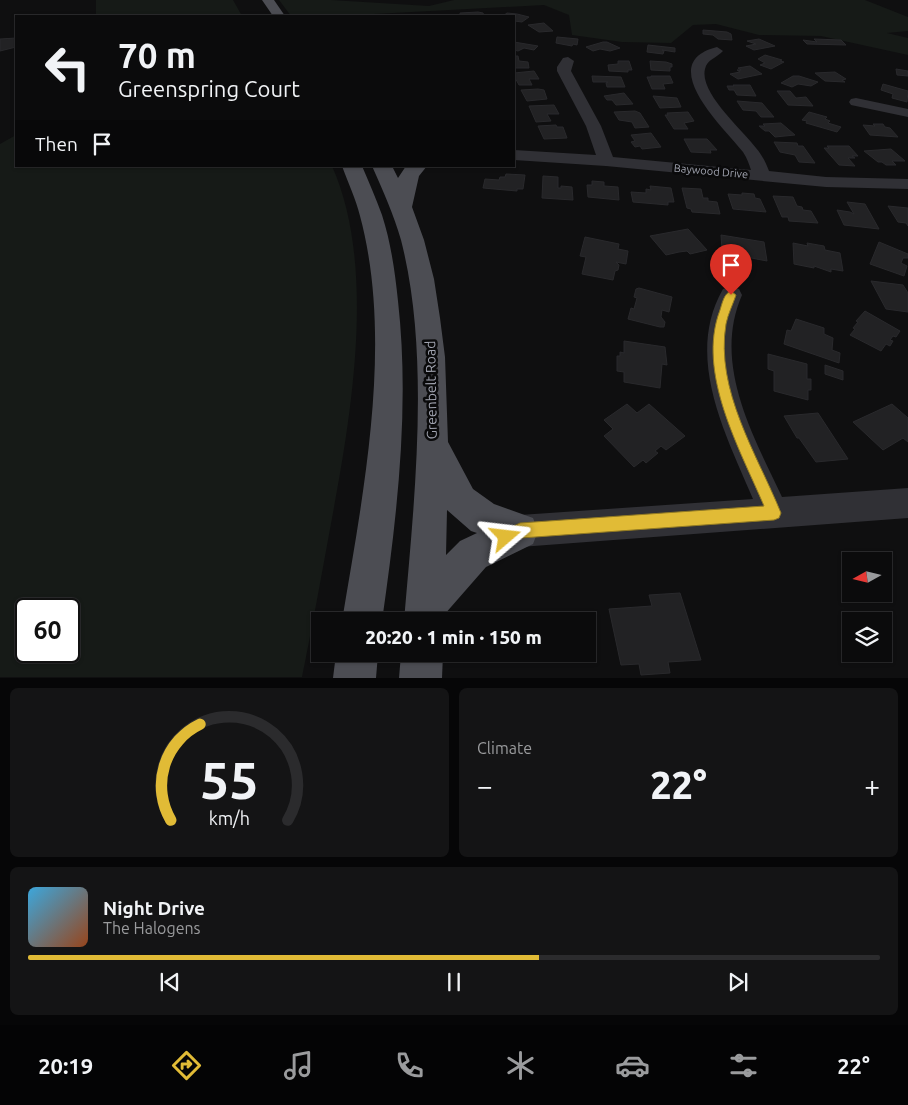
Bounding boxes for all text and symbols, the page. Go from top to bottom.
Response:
icon: left [35,35,100,100]
text: 70 m [118,35,196,75]
text: Greenspring Court [118,76,300,101]
icon: arrive [88,130,116,158]
text: Then [35,133,78,155]
street label: Baywood Drive [673,162,749,180]
pin [710,244,752,295]
icon: arrive [717,251,745,279]
street label: Greenbelt Road [422,341,440,439]
position arrow [479,510,531,562]
north arrow [842,552,892,602]
map controls [842,552,892,662]
speed limit sign: 60 [15,598,80,663]
button: layers [842,612,892,662]
text: 20:20 · 1 min · 150 m [365,626,542,648]
text: Climate [477,739,532,757]
text: 55 [200,751,259,809]
text: 22° [650,764,707,806]
text: − [477,770,493,801]
text: + [864,770,880,801]
text: km/h [209,808,250,828]
text: Night Drive [103,897,205,919]
text: The Halogens [103,919,201,937]
icon: previous [156,968,184,996]
icon: pause [440,968,468,996]
icon: next [724,968,752,996]
icon: directions [169,1048,204,1083]
icon: music [281,1048,316,1083]
icon: phone [392,1048,427,1083]
icon: climate [503,1048,538,1083]
icon: car [615,1048,650,1083]
icon: filters [726,1048,761,1083]
text: 20:19 [38,1053,93,1078]
text: 22° [837,1053,870,1078]

